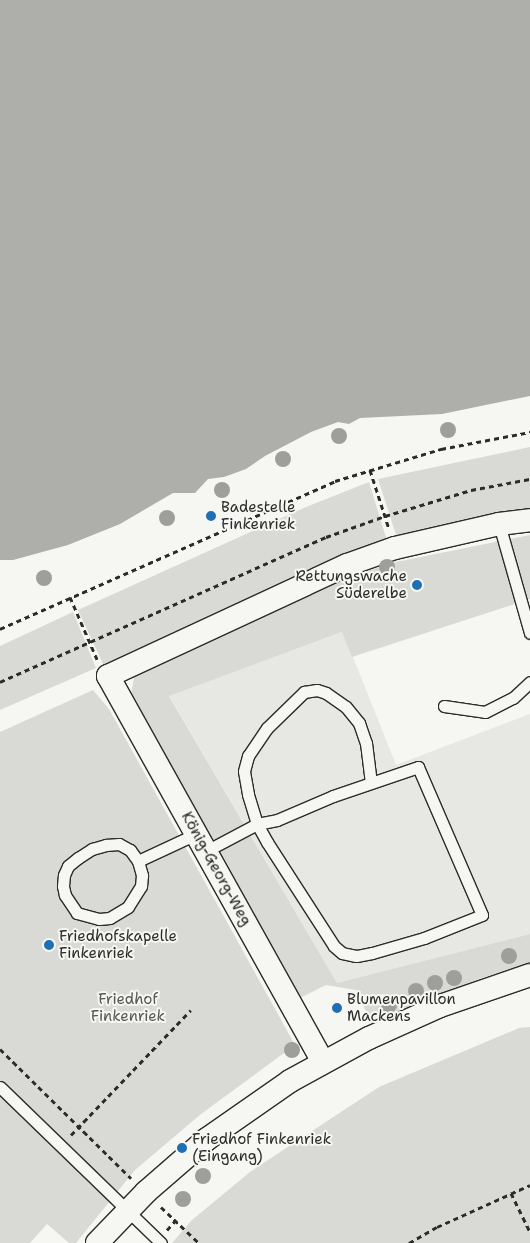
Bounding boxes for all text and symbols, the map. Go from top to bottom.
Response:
place label: Badestelle Finkenriek [221,498,296,533]
marker: Badestelle Finkenriek [205,510,217,522]
place label: Rettungswache Süderelbe [295,567,407,602]
marker: Rettungswache Süderelbe [411,579,423,591]
street label: König-Georg-Weg [177,809,255,929]
place label: Friedhofskapelle Finkenriek [59,927,177,962]
marker: Friedhofskapelle Finkenriek [43,939,55,951]
park label: Friedhof Finkenriek [91,990,165,1025]
place label: Blumenpavillon Mackens [347,990,456,1025]
marker: Blumenpavillon Mackens [331,1002,343,1014]
place label: Friedhof Finkenriek (Eingang) [192,1130,331,1165]
marker: Friedhof Finkenriek (Eingang) [176,1142,188,1154]

